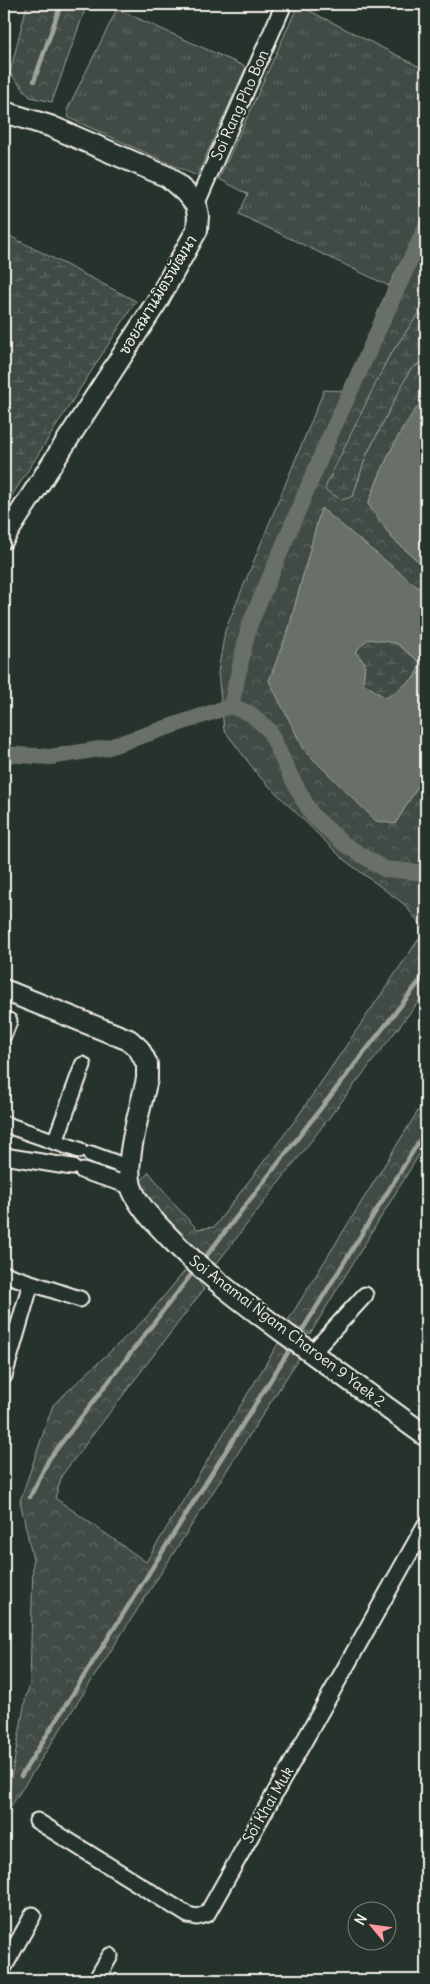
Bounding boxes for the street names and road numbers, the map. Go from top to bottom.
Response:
street label: Soi Rang Pho Bon [207,46,273,163]
street label: ซอยสมานมิตรพัฒนา [114,232,201,358]
street label: Soi Anamai Ngam Charoen 9 Yaek 2 [186,1251,389,1411]
street label: Soi Khai Muk [238,1763,297,1847]

